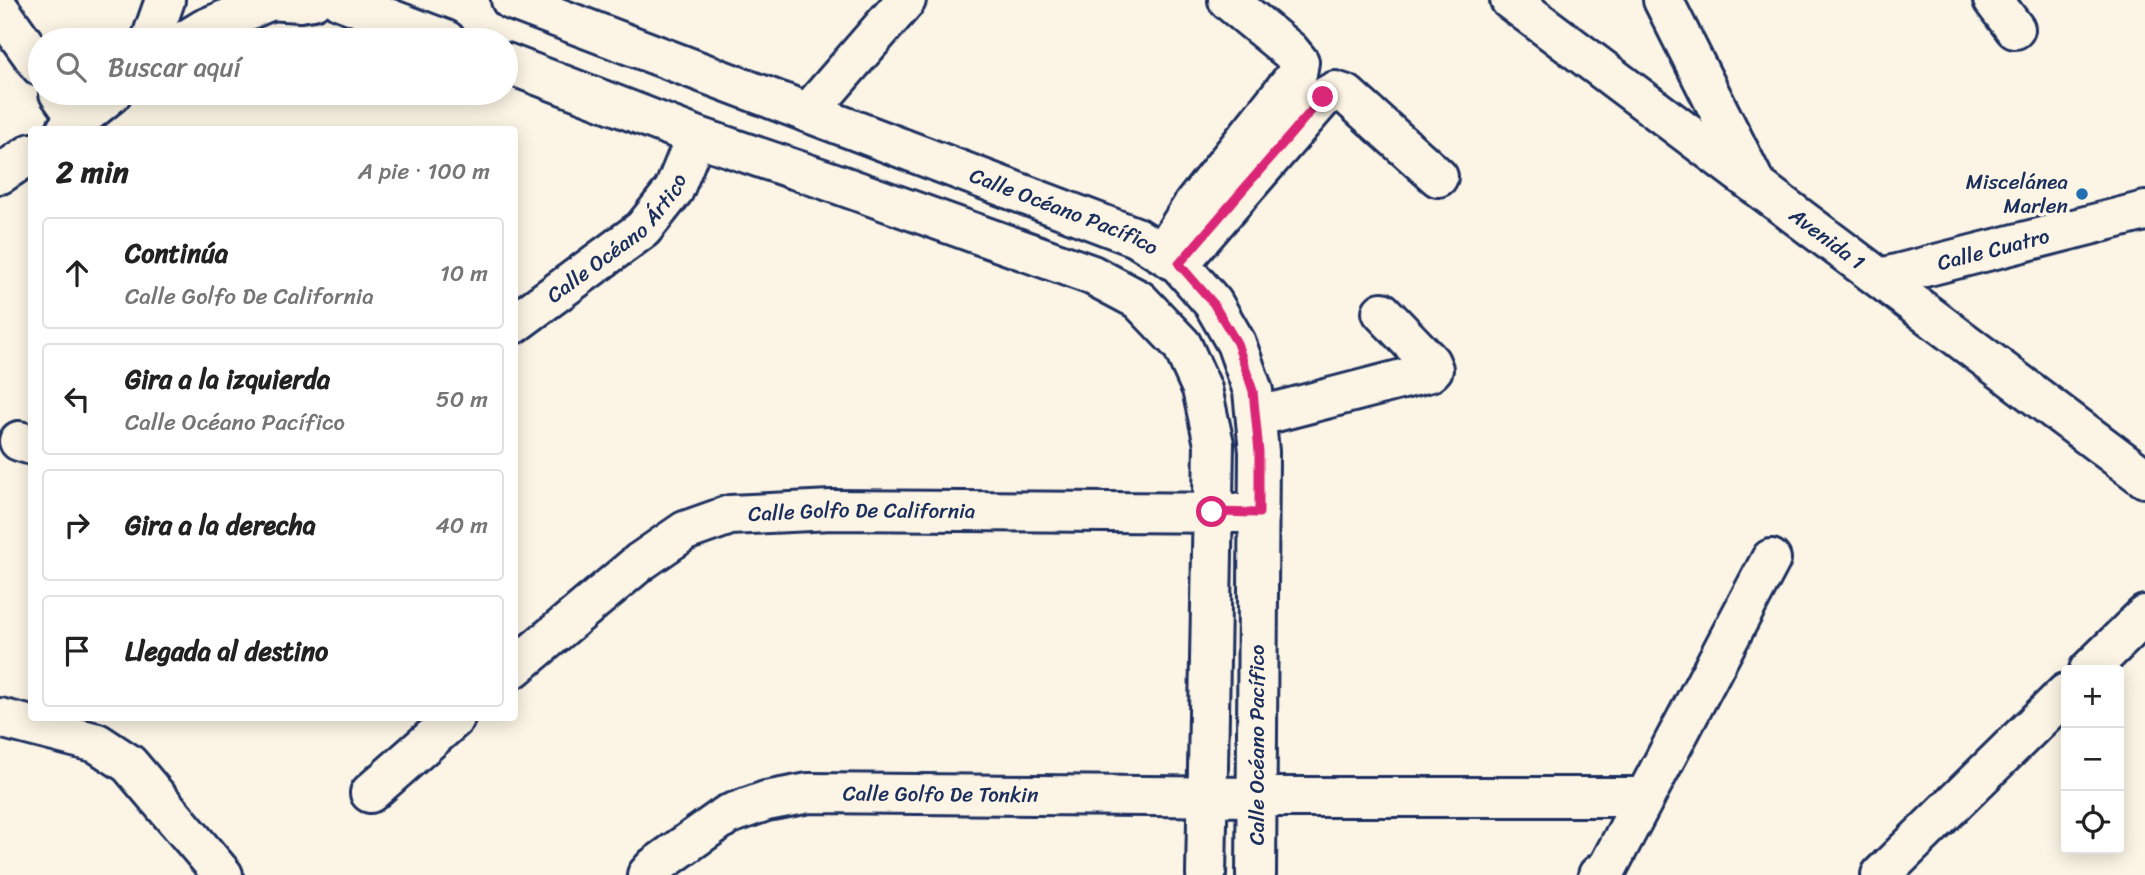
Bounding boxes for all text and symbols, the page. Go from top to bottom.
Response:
search box [28,28,518,105]
text: Buscar aquí [108,44,241,90]
icon: search [52,48,90,86]
route end [1307,81,1338,112]
text: 2 min [56,145,129,199]
text: A pie · 100 m [358,151,490,192]
street label: Calle Océano Pacífico [964,157,1166,266]
place label: Miscelánea Marlen [1966,163,2068,225]
street label: Calle Océano Ártico [538,168,698,313]
marker: Miscelánea Marlen [2074,186,2090,202]
street label: Avenida 1 [1780,197,1874,280]
street label: Calle Cuatro [1933,217,2054,282]
text: Continúa [125,230,228,276]
text: 10 m [440,253,488,294]
icon: ahead [58,254,96,292]
text: Calle Golfo De California [125,276,374,317]
text: Gira a la izquierda [125,356,330,402]
text: 50 m [436,379,488,420]
icon: left [58,380,96,418]
text: Calle Océano Pacífico [125,402,345,443]
street label: Calle Golfo De California [747,491,976,533]
route start [1196,496,1227,527]
text: Gira a la derecha [125,502,316,548]
text: 40 m [435,505,488,546]
icon: right [58,506,96,544]
text: Llegada al destino [125,628,328,674]
icon: arrive [58,632,96,670]
street label: Calle Océano Pacífico [1238,645,1276,845]
map controls [2061,665,2124,854]
button: + [2061,665,2124,728]
button: − [2061,728,2124,791]
street label: Calle Golfo De Tonkin [843,774,1039,814]
button: locate [2061,791,2124,854]

